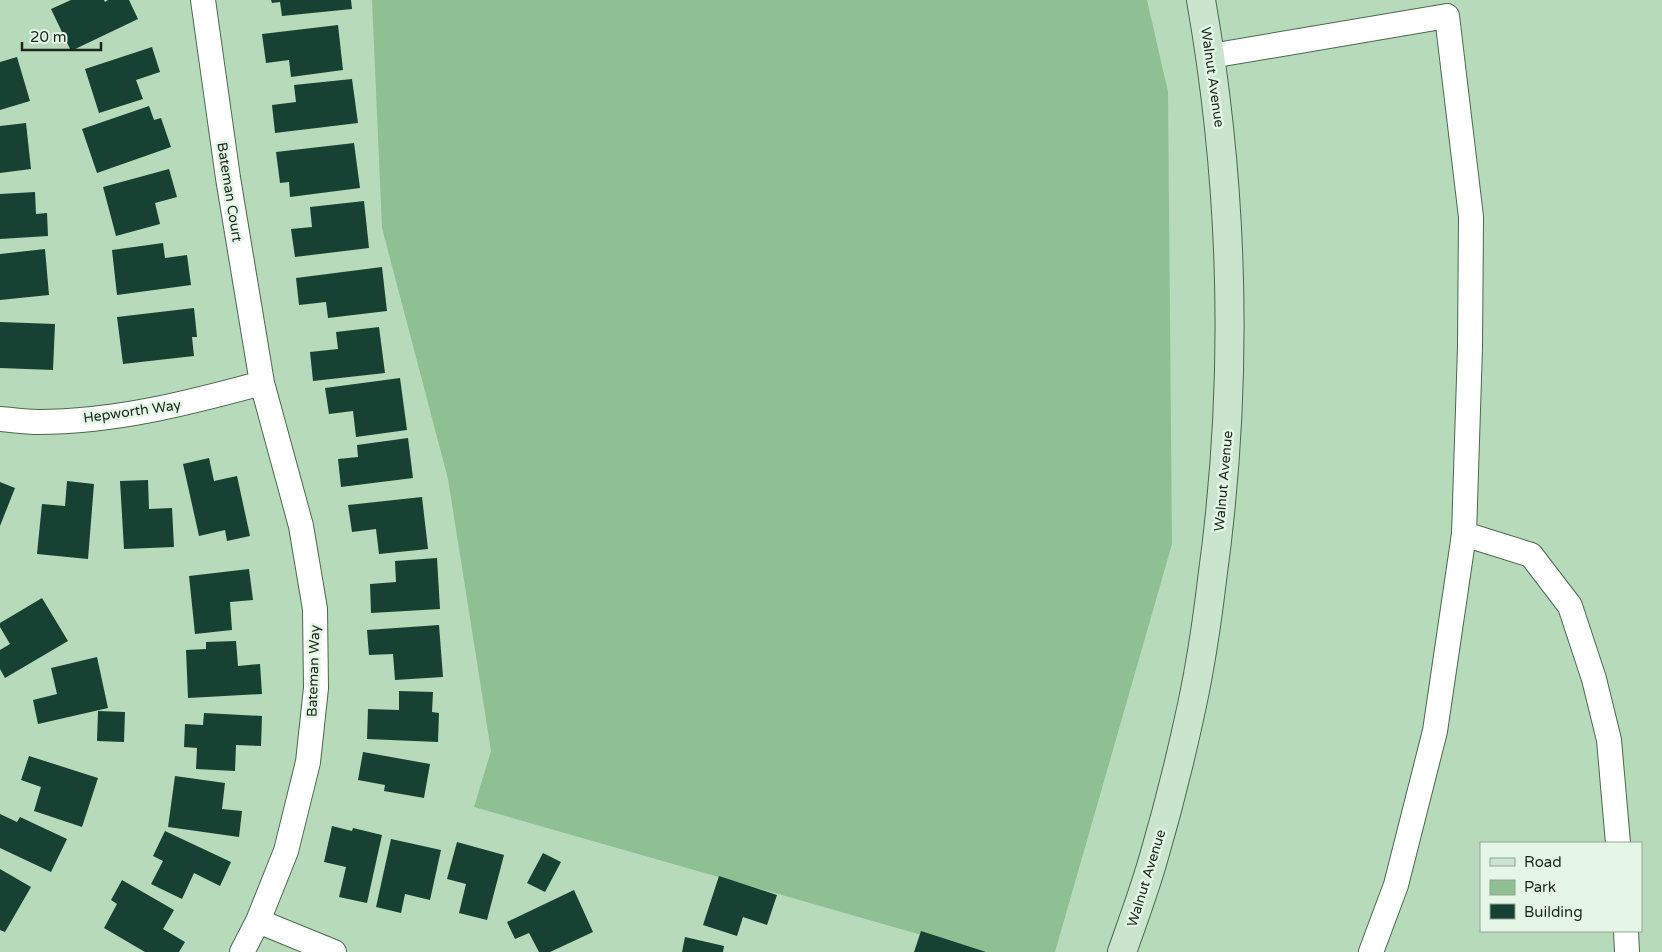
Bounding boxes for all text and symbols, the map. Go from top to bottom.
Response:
scale bar [22,20,101,52]
street label: Walnut Avenue [1197,26,1228,128]
text: 20 m [30,28,67,46]
street label: Bateman Court [213,141,246,244]
street label: Hepworth Way [82,396,182,427]
street label: Walnut Avenue [1211,430,1236,532]
street label: Bateman Way [303,624,324,717]
street label: Walnut Avenue [1124,827,1169,929]
legend [1480,842,1642,932]
text: Road [1524,853,1562,871]
text: Park [1524,878,1556,896]
text: Building [1524,903,1583,921]

